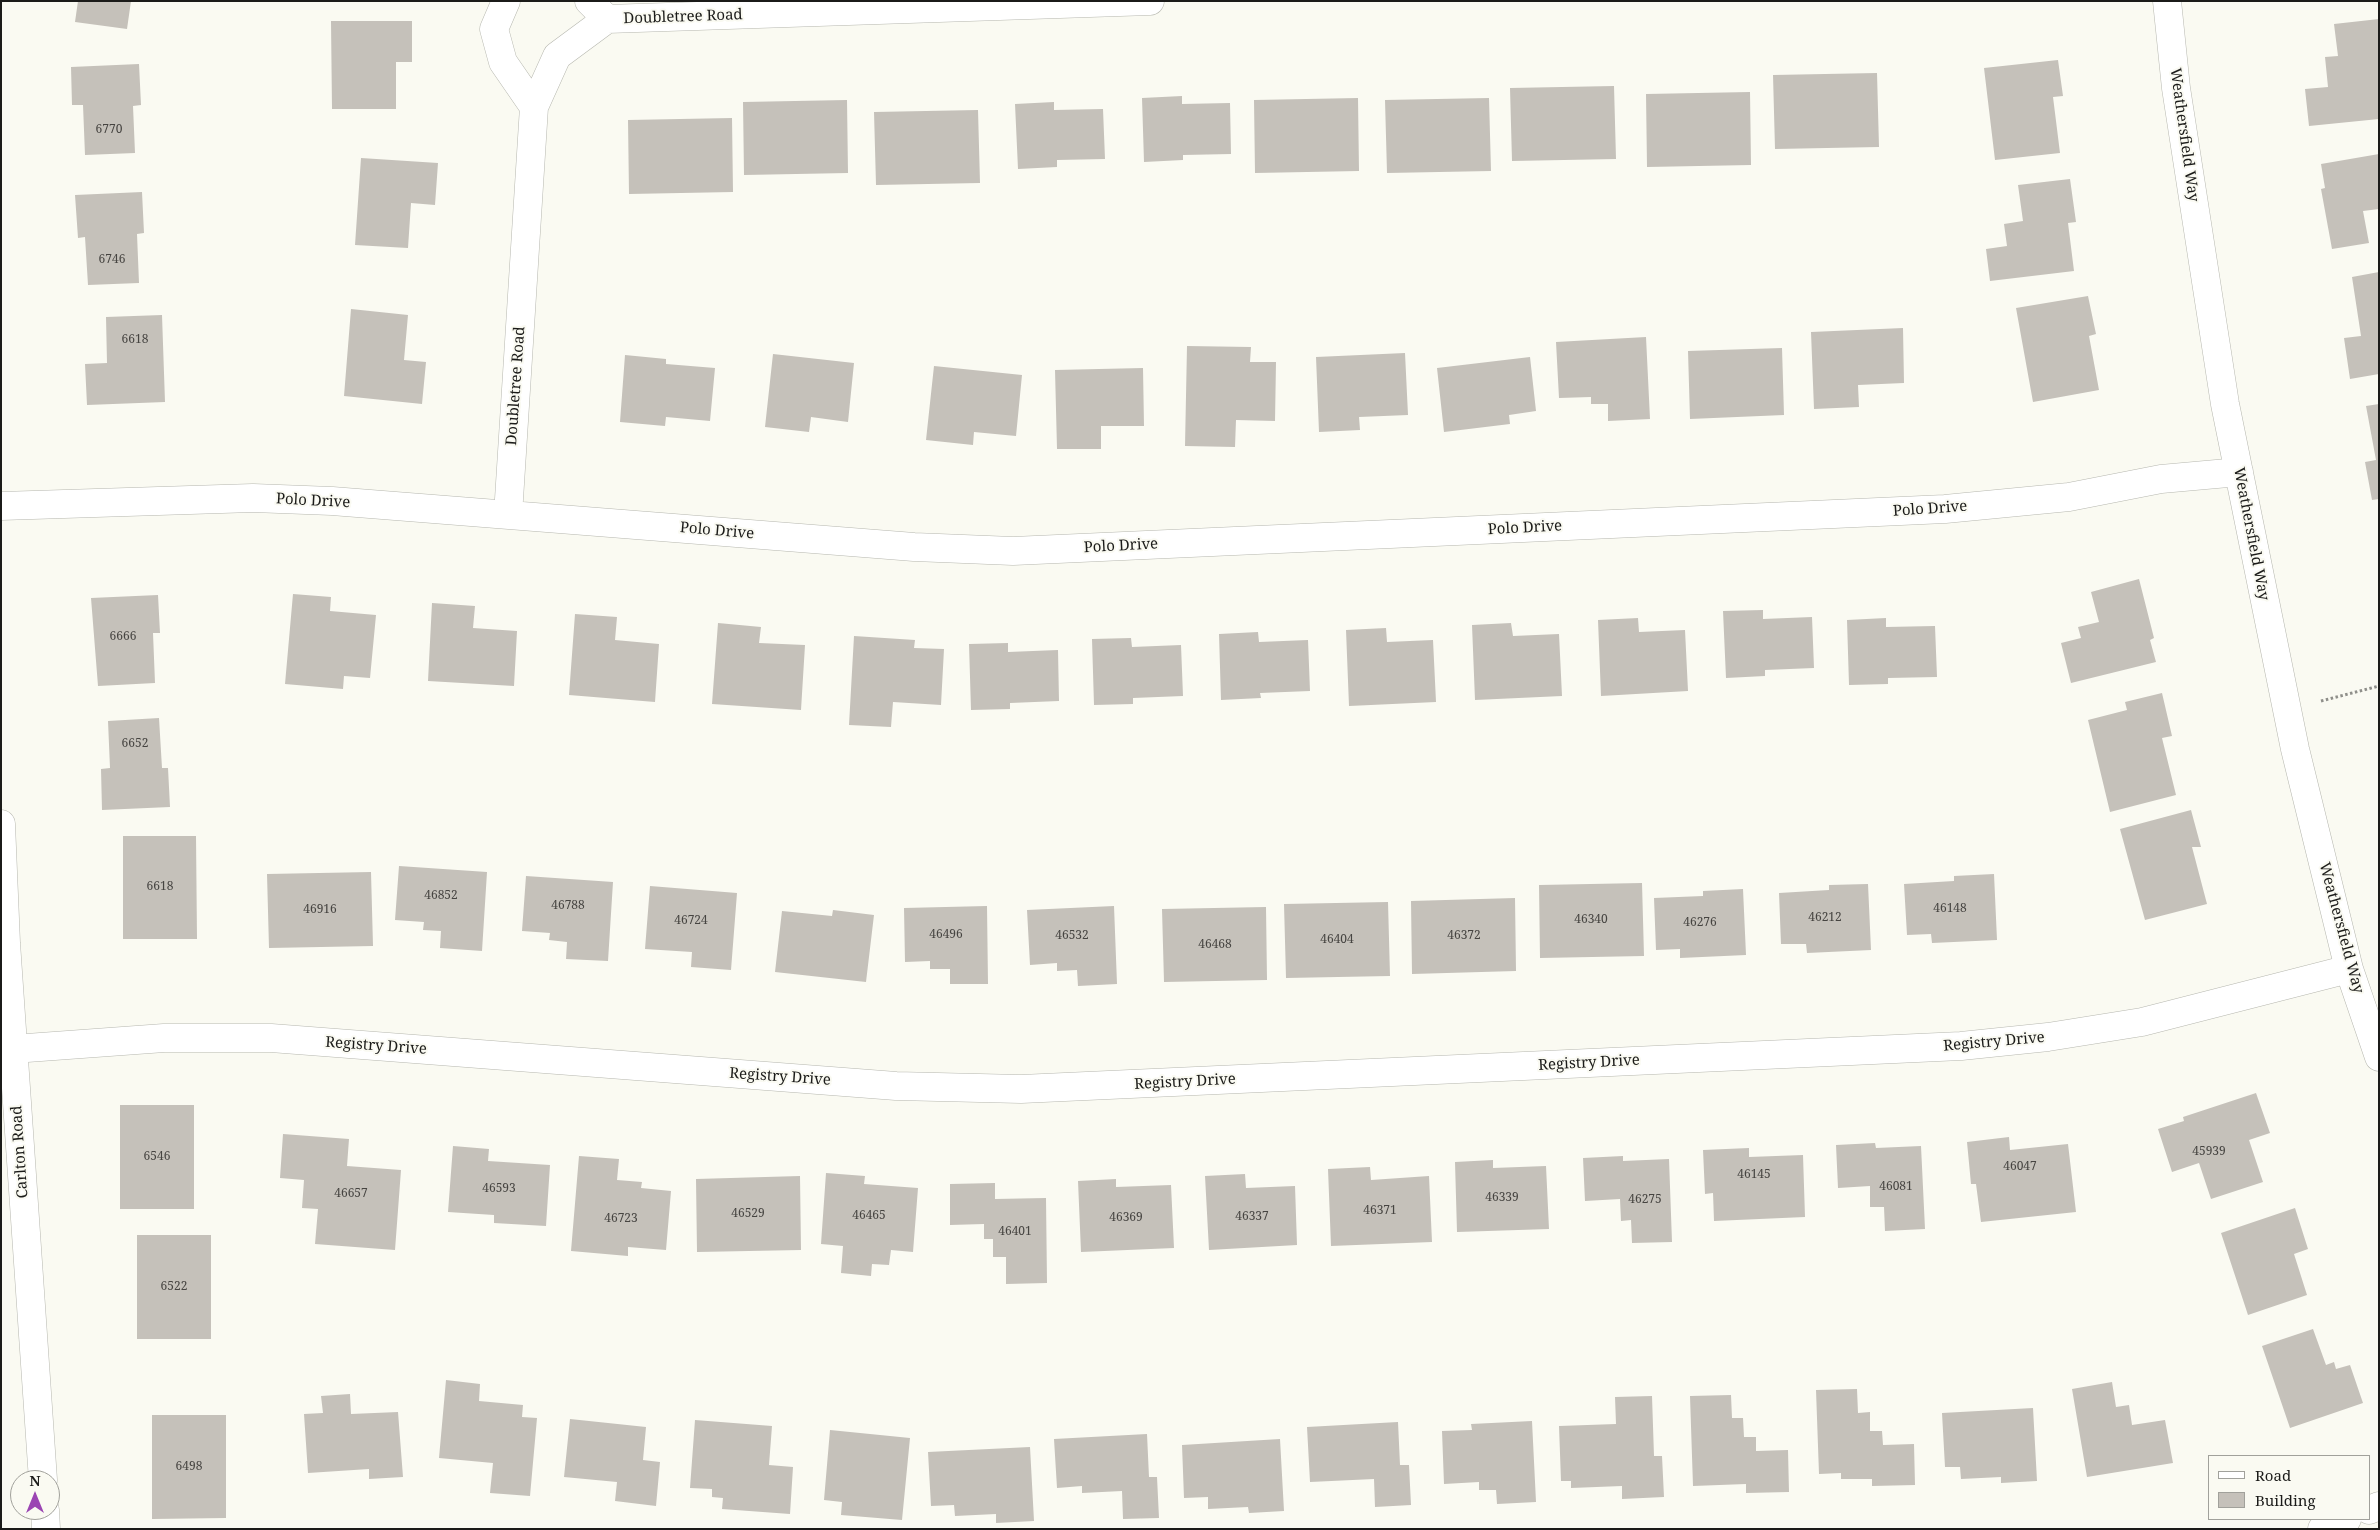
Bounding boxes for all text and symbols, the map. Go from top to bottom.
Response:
street label: Doubletree Road [623,6,743,28]
street label: Weathersfield Way [2166,67,2202,203]
house number: 6770 [96,123,122,137]
house number: 6746 [99,253,125,267]
street label: Doubletree Road [503,326,529,446]
house number: 6618 [122,333,148,347]
street label: Weathersfield Way [2229,466,2273,602]
street label: Polo Drive [275,490,351,512]
street label: Polo Drive [1892,497,1968,521]
street label: Polo Drive [1487,517,1563,539]
street label: Polo Drive [679,519,755,543]
street label: Polo Drive [1083,535,1159,557]
house number: 6666 [110,630,136,644]
house number: 6652 [122,737,148,751]
street label: Weathersfield Way [2315,860,2367,996]
house number: 6618 [147,880,173,894]
house number: 46852 [424,889,458,903]
house number: 46788 [551,899,585,913]
house number: 46148 [1933,902,1967,916]
house number: 46916 [303,903,337,917]
house number: 46212 [1808,911,1842,925]
house number: 46340 [1574,913,1608,927]
house number: 46724 [674,914,708,928]
house number: 46276 [1683,916,1717,930]
house number: 46496 [929,928,963,942]
house number: 46532 [1055,929,1089,943]
house number: 46372 [1447,929,1481,943]
house number: 46404 [1320,933,1354,947]
house number: 46468 [1198,938,1232,952]
street label: Registry Drive [1943,1029,2045,1055]
street label: Registry Drive [325,1033,427,1059]
street label: Registry Drive [1538,1051,1640,1075]
street label: Registry Drive [729,1064,831,1090]
street label: Registry Drive [1134,1070,1236,1094]
street label: Carlton Road [8,1105,32,1199]
house number: 45939 [2192,1145,2226,1159]
house number: 6546 [144,1150,170,1164]
house number: 46047 [2003,1160,2037,1174]
house number: 46145 [1737,1168,1771,1182]
house number: 46081 [1879,1180,1913,1194]
house number: 46593 [482,1182,516,1196]
house number: 46657 [334,1187,368,1201]
house number: 46339 [1485,1191,1519,1205]
house number: 46275 [1628,1193,1662,1207]
house number: 46371 [1363,1204,1397,1218]
house number: 46529 [731,1207,765,1221]
house number: 46465 [852,1209,886,1223]
house number: 46337 [1235,1210,1269,1224]
house number: 46369 [1109,1211,1143,1225]
house number: 46723 [604,1212,638,1226]
house number: 46401 [998,1225,1032,1239]
house number: 6522 [161,1280,187,1294]
legend [2208,1455,2370,1520]
house number: 6498 [176,1460,202,1474]
text: Road [2255,1465,2291,1485]
north arrow [10,1470,60,1520]
text: N [29,1471,41,1490]
text: Building [2255,1490,2316,1510]

